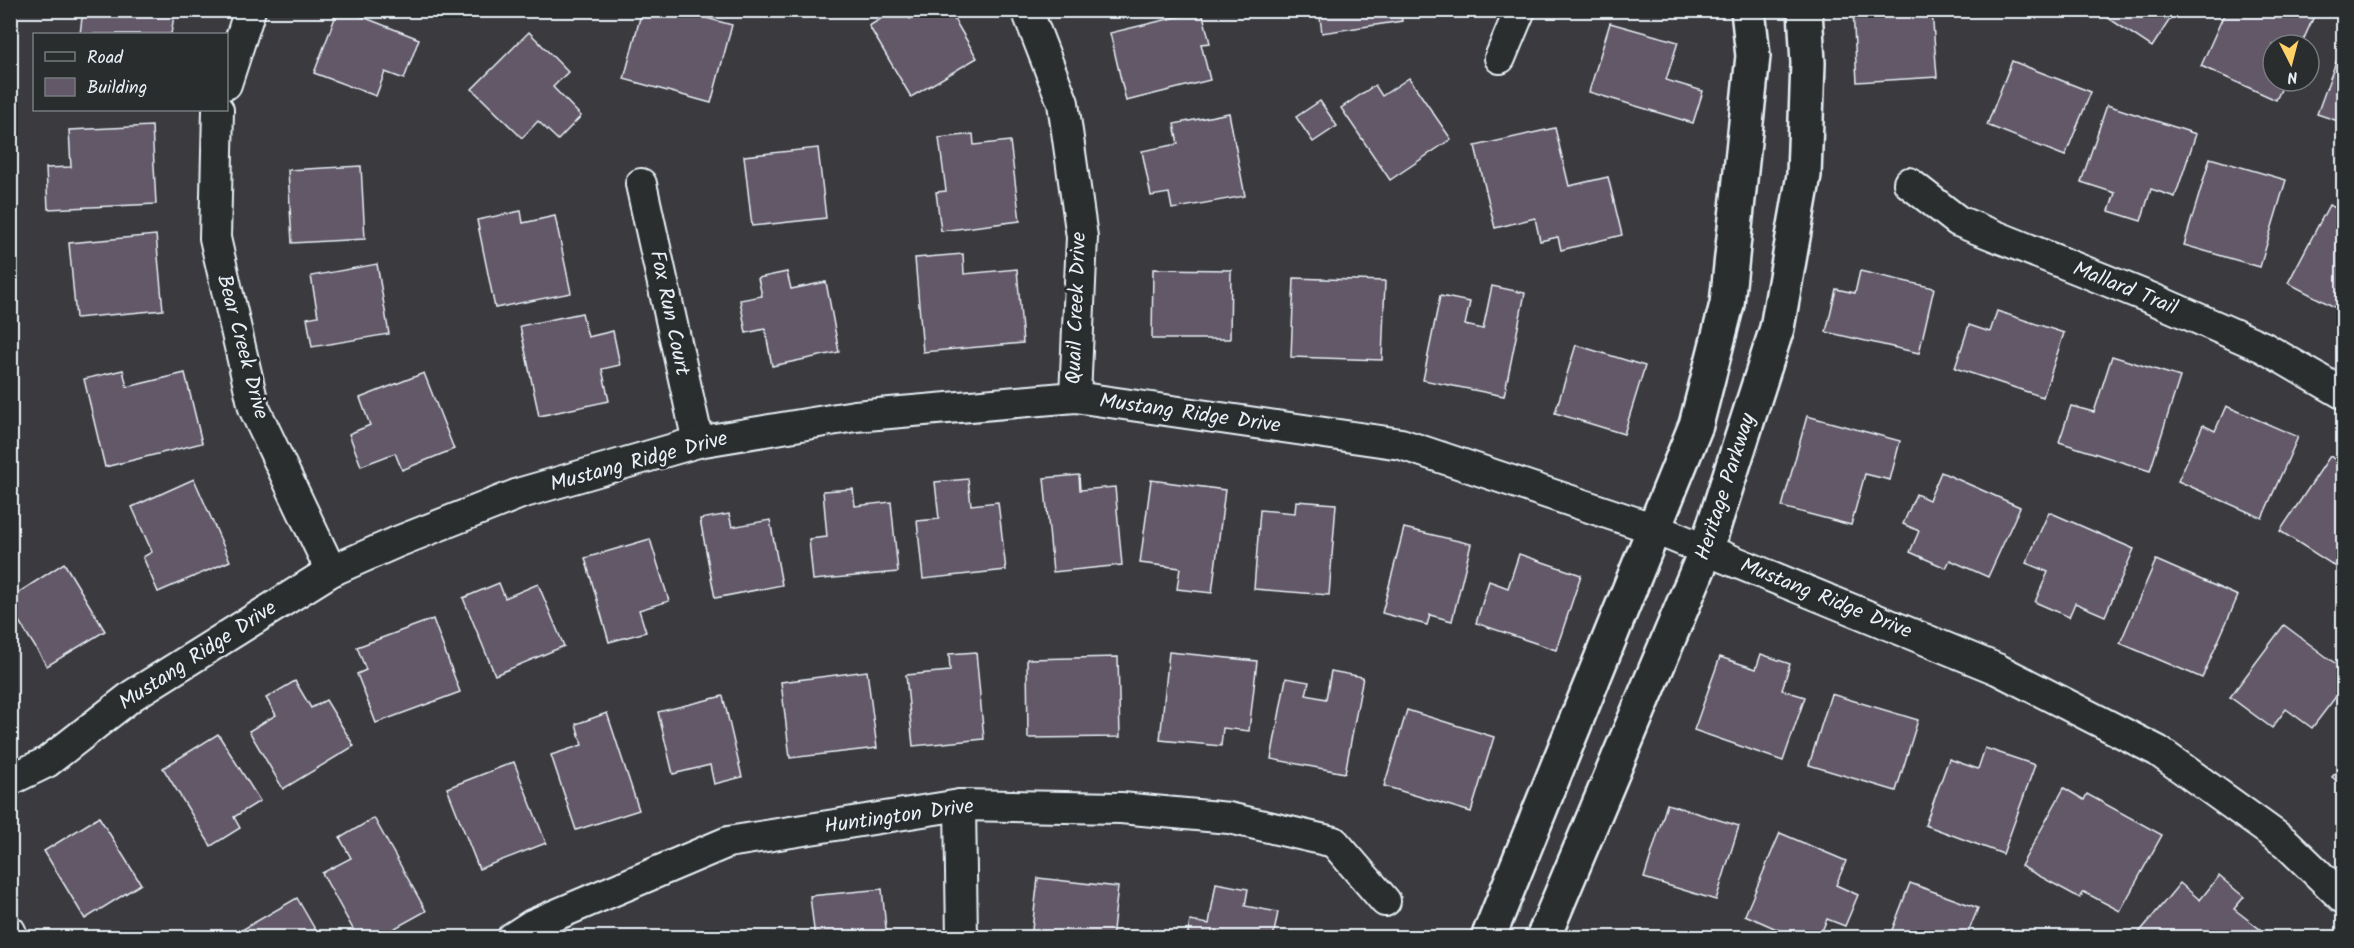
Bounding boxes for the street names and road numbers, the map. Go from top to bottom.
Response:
street label: Quail Creek Drive [1058,231,1096,385]
street label: Fox Run Court [640,247,699,379]
street label: Mallard Trail [2068,253,2182,325]
street label: Bear Creek Drive [207,271,277,424]
street label: Mustang Ridge Drive [1097,385,1283,443]
street label: Heritage Parkway [1687,409,1765,565]
street label: Mustang Ridge Drive [547,422,732,502]
street label: Mustang Ridge Drive [1735,550,1917,649]
street label: Mustang Ridge Drive [112,592,284,720]
street label: Huntington Drive [822,790,976,844]

